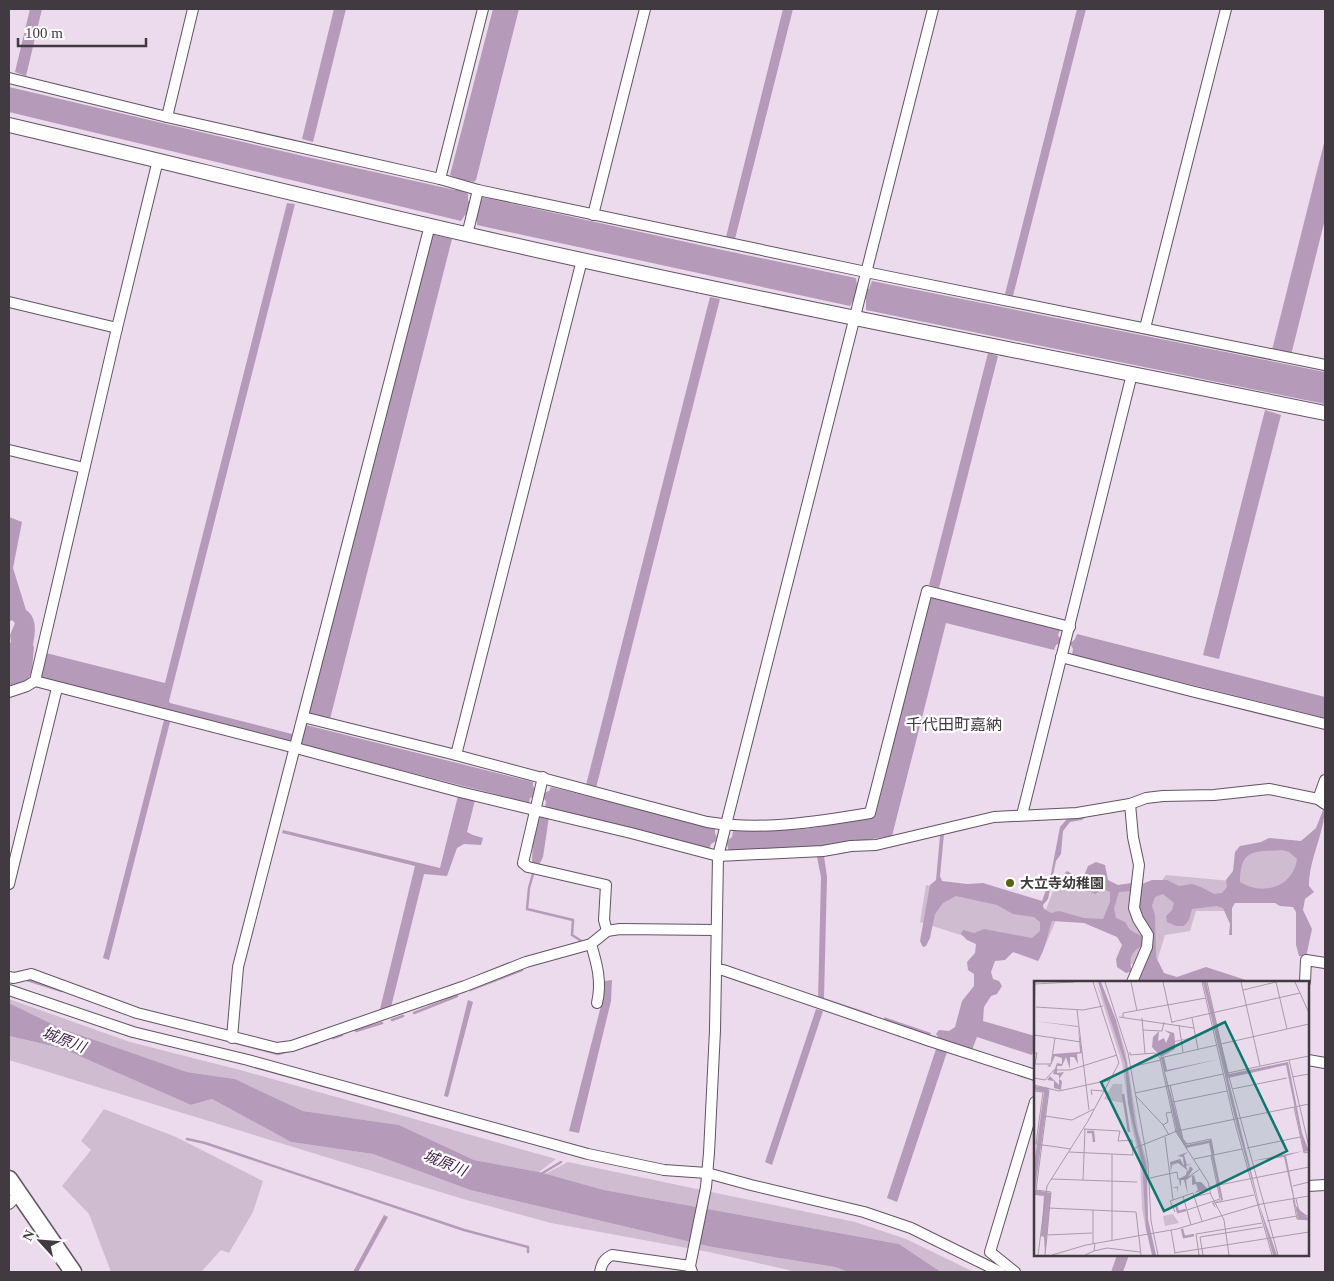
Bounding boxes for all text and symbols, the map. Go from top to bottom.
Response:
scale bar [18,15,145,47]
text: 100 m [25,25,63,41]
district label: 千代田町嘉納 [906,716,1002,733]
place label: 大立寺幼稚園 [1020,875,1104,891]
marker: 大立寺幼稚園 [1004,877,1016,889]
inset map [1034,981,1309,1256]
water label: 城原川 [40,1024,90,1056]
water label: 城原川 [421,1147,471,1180]
north arrow [15,1216,65,1266]
text: N [20,1228,38,1243]

